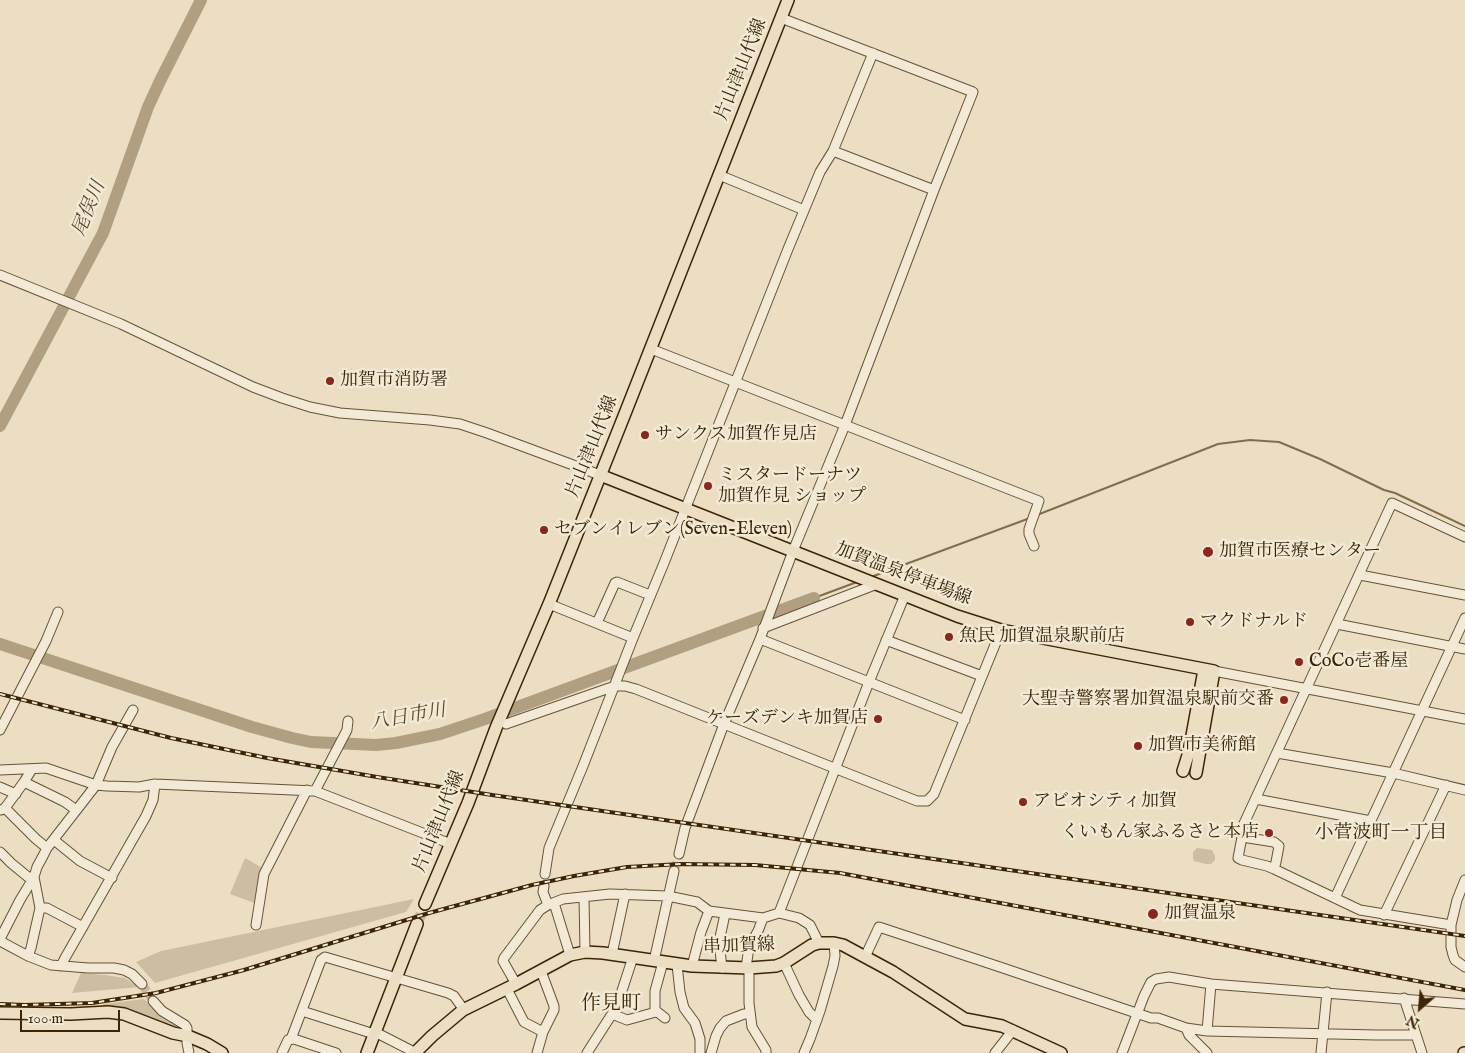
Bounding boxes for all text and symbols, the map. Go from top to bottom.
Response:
street label: 片山津山代線 [712,16,772,124]
water label: 尾俣川 [69,178,111,240]
place label: 加賀市消防署 [340,370,448,392]
marker: 加賀市消防署 [324,375,336,387]
street label: 片山津山代線 [563,393,623,501]
place label: サンクス加賀作見店 [655,424,817,446]
marker: サンクス加賀作見店 [639,429,651,441]
place label: ミスタードーナツ 加賀作見 ショップ [718,465,866,508]
marker: ミスタードーナツ 加賀作見 ショップ [702,480,714,492]
place label: セブンイレブン(Seven-Eleven) [554,519,792,541]
marker: セブンイレブン(Seven-Eleven) [538,524,550,536]
street label: 加賀温泉停車場線 [832,539,974,611]
place label: 加賀市医療センター [1219,541,1381,563]
marker: 加賀市医療センター [1201,545,1215,559]
place label: マクドナルド [1200,611,1308,633]
marker: マクドナルド [1184,616,1196,628]
place label: 魚民 加賀温泉駅前店 [959,626,1125,648]
marker: 魚民 加賀温泉駅前店 [943,631,955,643]
place label: CoCo壱番屋 [1309,651,1408,673]
marker: CoCo壱番屋 [1293,656,1305,668]
place label: 大聖寺警察署加賀温泉駅前交番 [1022,689,1274,711]
marker: 大聖寺警察署加賀温泉駅前交番 [1278,694,1290,706]
water label: 八日市川 [369,700,447,736]
place label: ケーズデンキ加賀店 [706,708,868,730]
marker: ケーズデンキ加賀店 [872,713,884,725]
place label: 加賀市美術館 [1148,735,1256,757]
marker: 加賀市美術館 [1132,740,1144,752]
street label: 片山津山代線 [410,768,470,876]
place label: アビオシティ加賀 [1033,791,1177,813]
marker: アビオシティ加賀 [1017,796,1029,808]
place label: くいもん家ふるさと本店 [1061,822,1259,844]
district label: 小菅波町一丁目 [1315,823,1447,845]
marker: くいもん家ふるさと本店 [1263,827,1275,839]
place label: 加賀温泉 [1164,903,1236,925]
marker: 加賀温泉 [1146,907,1160,921]
street label: 串加賀線 [703,935,775,959]
north arrow [1395,983,1445,1033]
district label: 作見町 [581,993,641,1017]
scale bar [22,1000,122,1032]
text: 100 m [28,1009,63,1028]
text: N [1404,1011,1423,1032]

